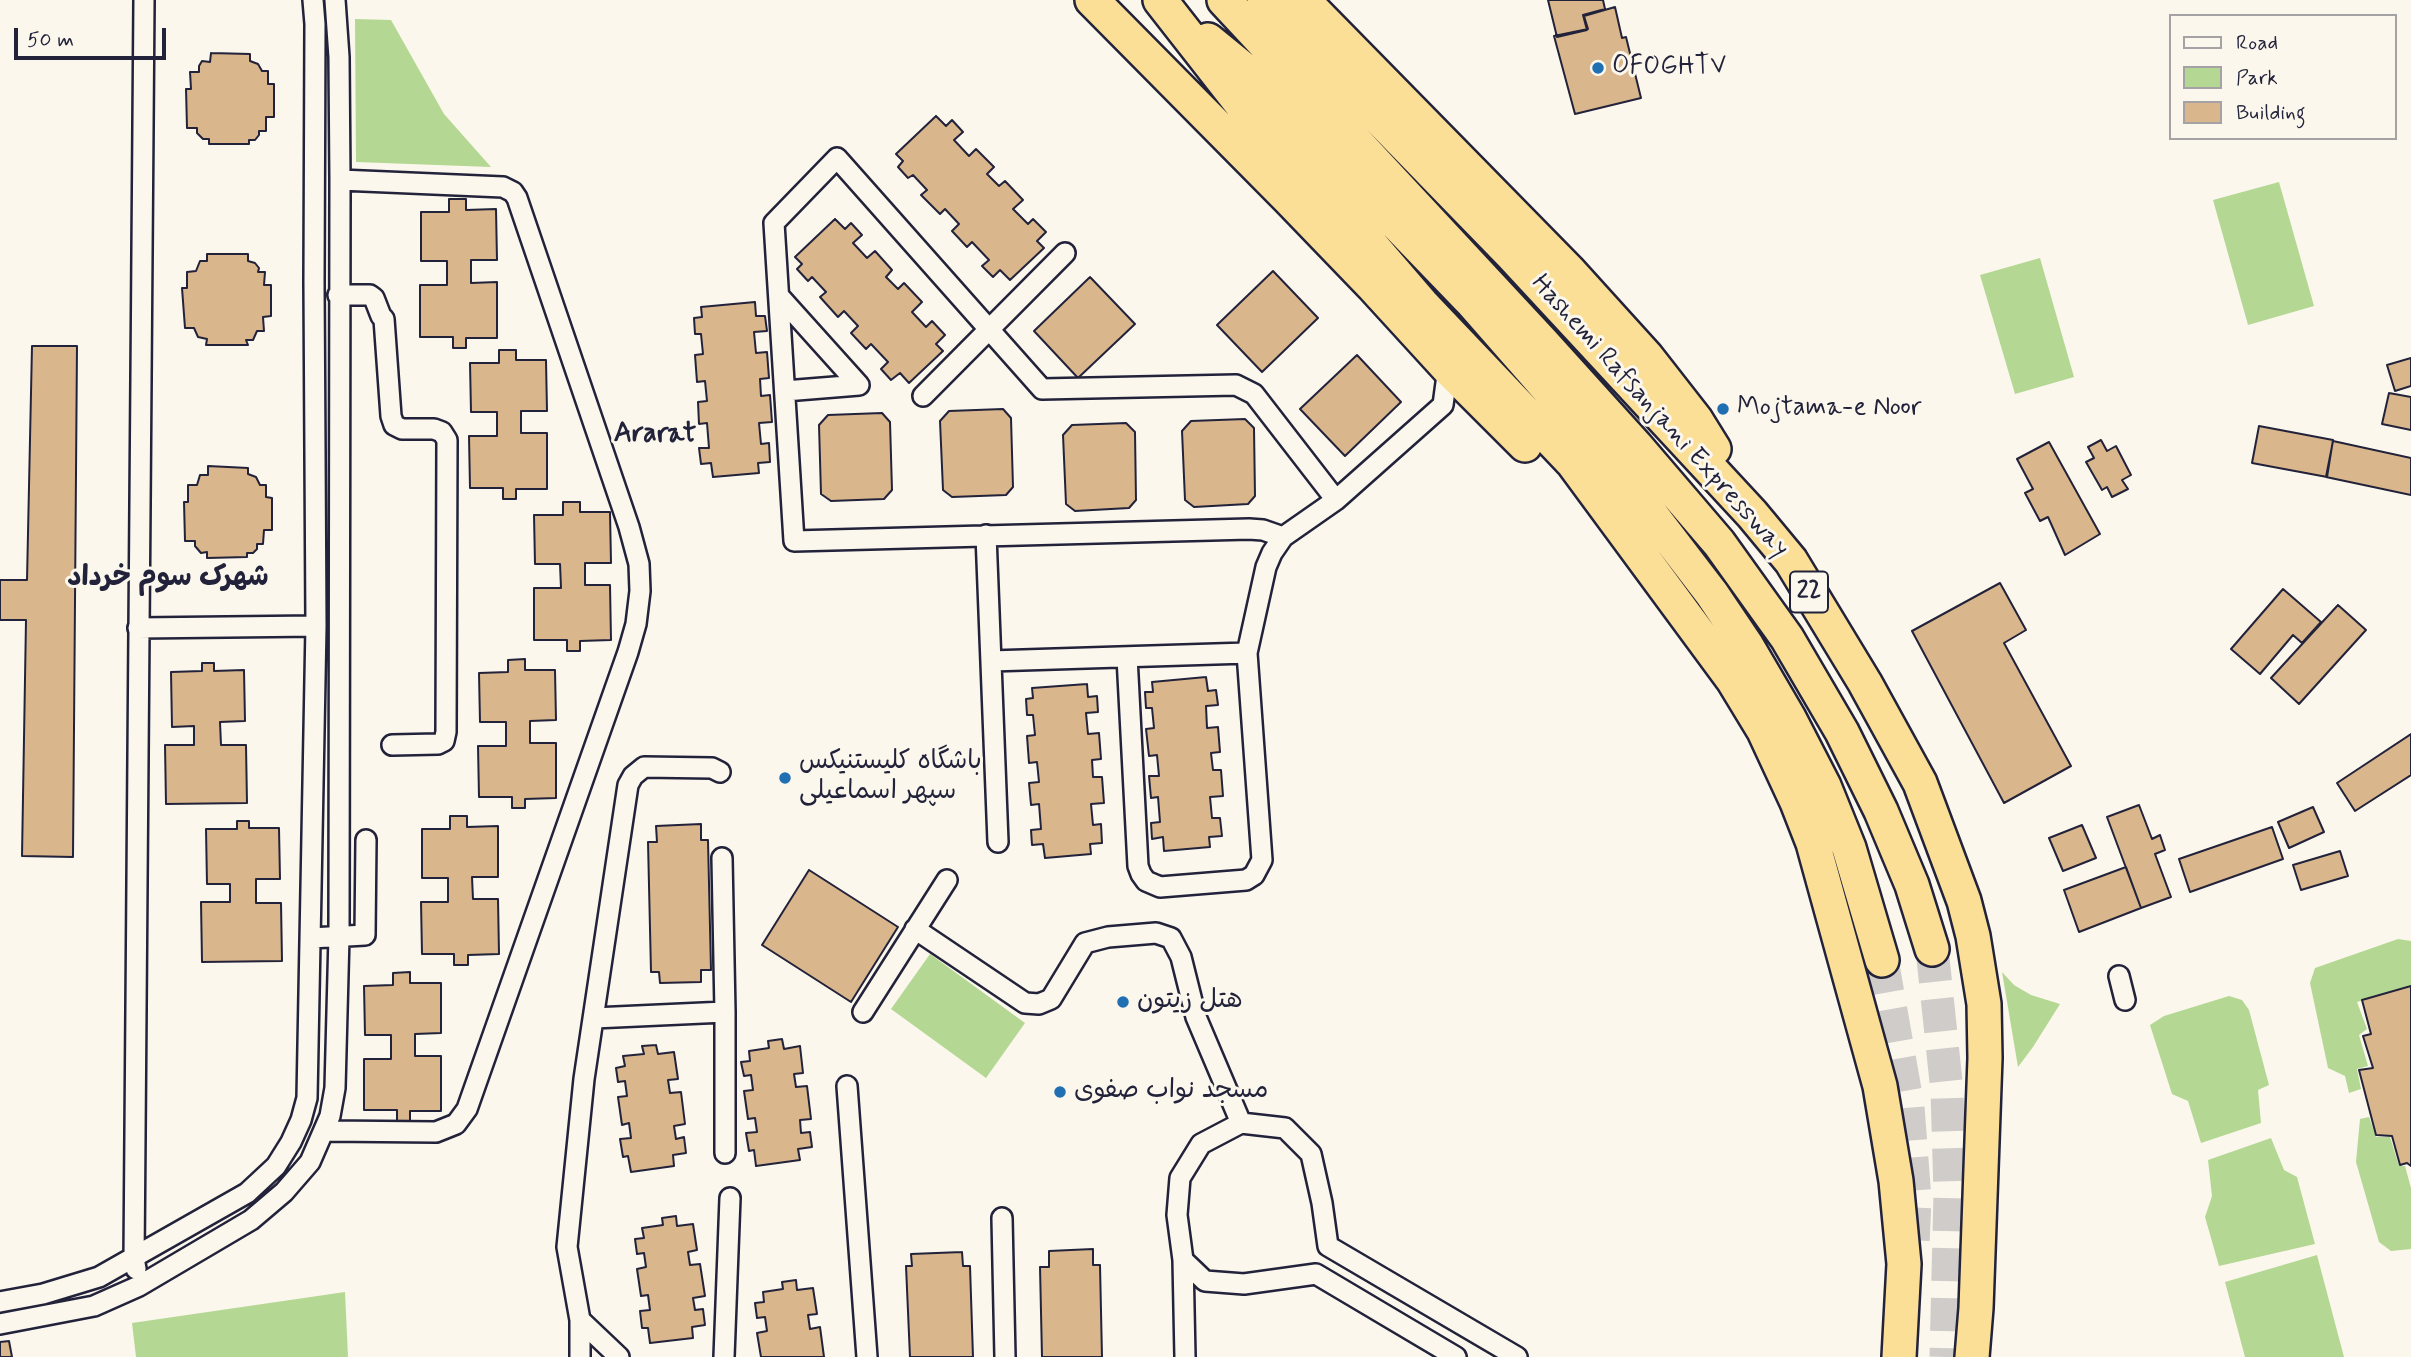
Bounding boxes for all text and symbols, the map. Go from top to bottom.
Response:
scale bar [18,14,170,58]
legend [2170,14,2397,140]
text: 50 m [27,26,74,54]
text: Road [2236,29,2278,57]
place label: OFOGHTV [1612,52,1726,84]
marker: OFOGHTV [1590,60,1606,76]
text: Park [2236,64,2278,92]
text: Building [2236,99,2306,127]
street label: Hashemi Rafsanjani Expressway [1524,269,1794,565]
place label: Mojtama-e Noor [1737,393,1922,425]
marker: Mojtama-e Noor [1715,401,1731,417]
district label: Ararat [614,418,696,452]
district label: شهرک سوم خرداد [67,562,269,596]
road number: 22 [1790,572,1828,612]
place label: باشگاه کلیستنیکس سپهر اسماعیلی [799,747,982,808]
marker: باشگاه کلیستنیکس سپهر اسماعیلی [777,770,793,786]
place label: هتل زیتون [1137,986,1243,1018]
marker: هتل زیتون [1115,994,1131,1010]
place label: مسجد نواب صفوی [1074,1076,1268,1108]
marker: مسجد نواب صفوی [1052,1084,1068,1100]

